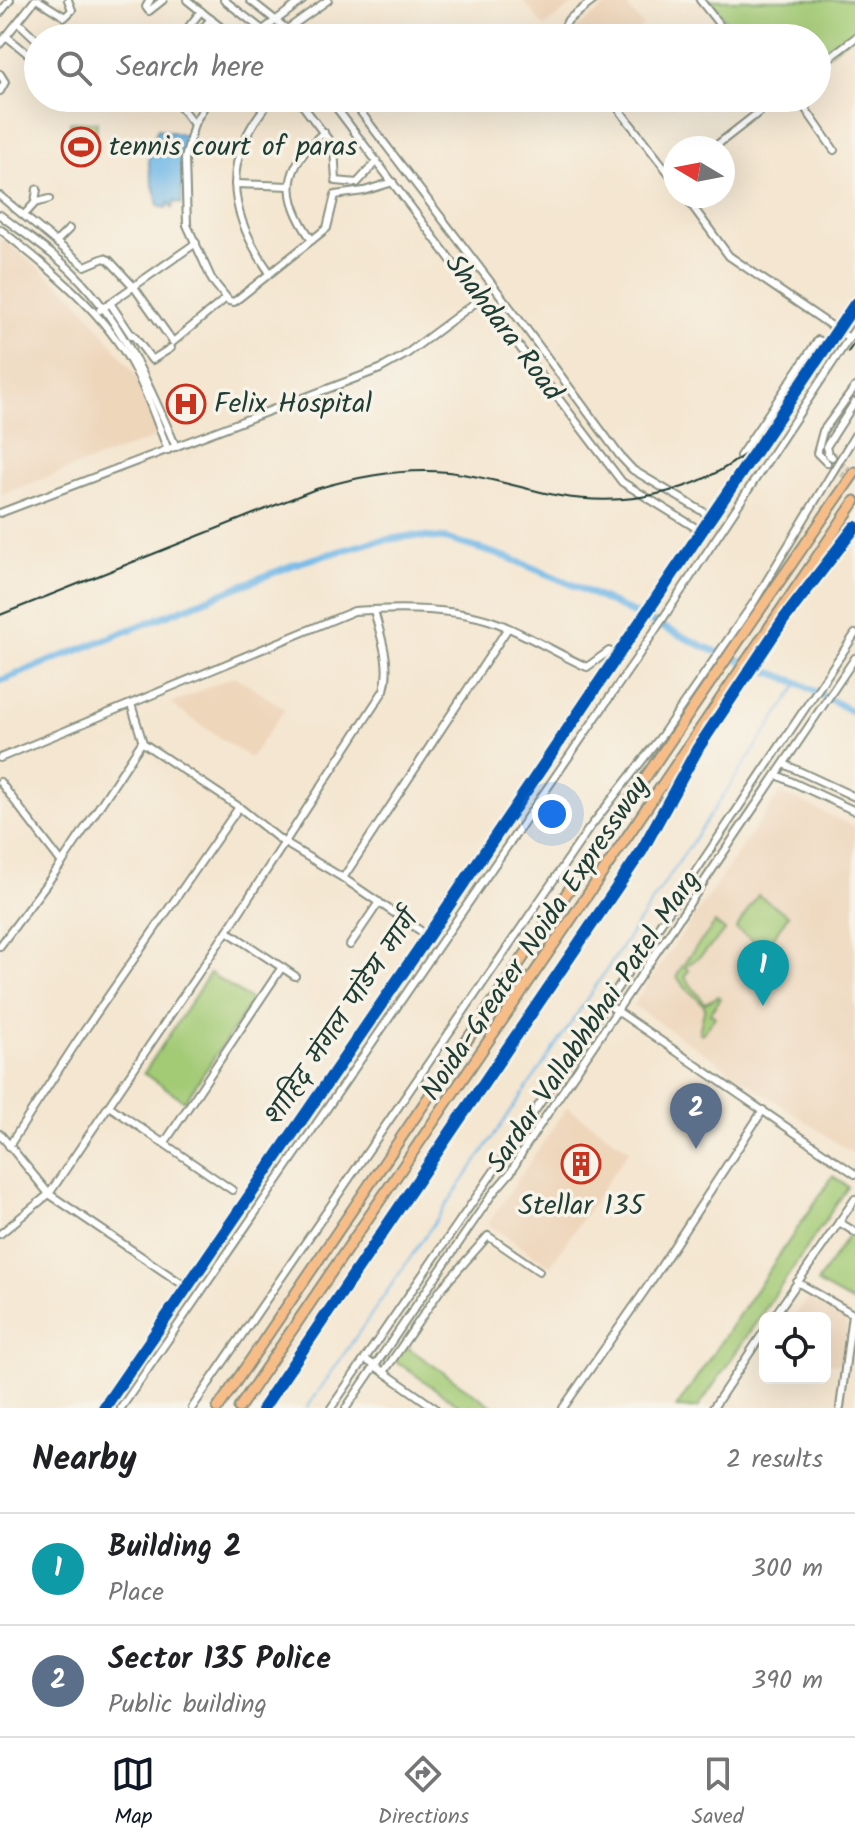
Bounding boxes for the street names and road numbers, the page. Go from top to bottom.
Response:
street label: Shahdara Road [432,245,574,412]
street label: Noida-Greater Noida Expressway [410,767,662,1111]
street label: Sardar Vallabhbhai Patel Marg [475,861,713,1183]
street label: शाहिद मंगल पांडेय मार्ग [253,898,434,1136]

